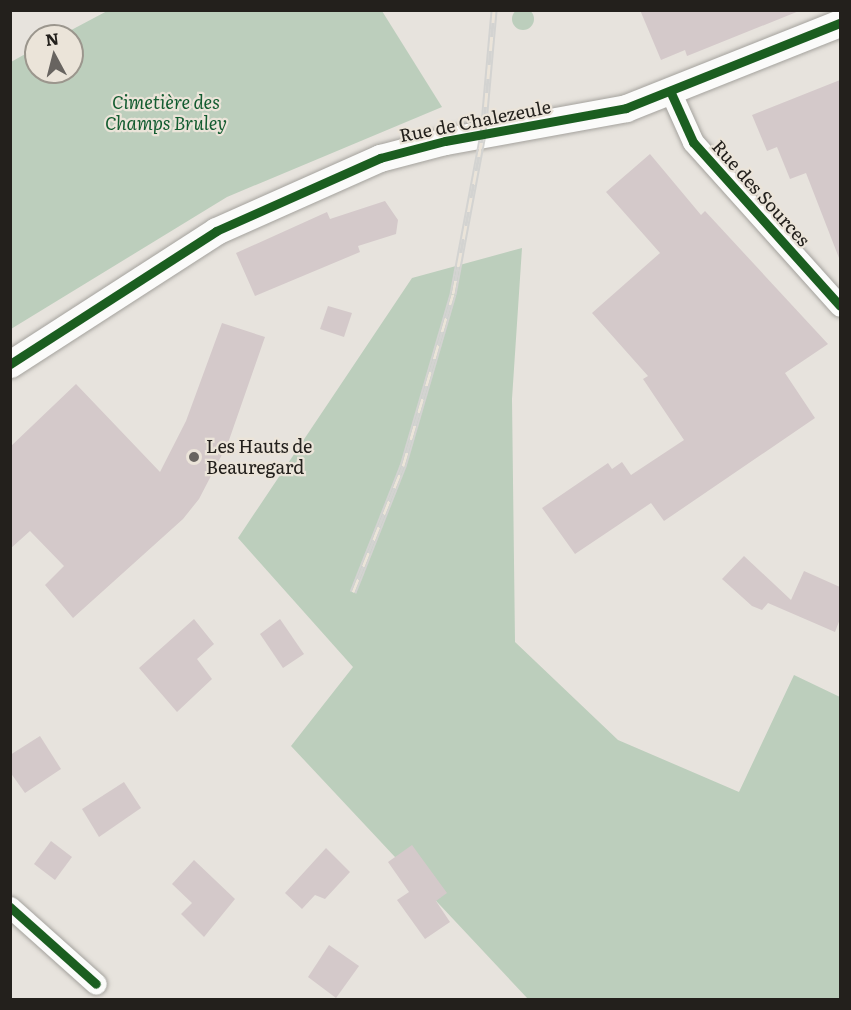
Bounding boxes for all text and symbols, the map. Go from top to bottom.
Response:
north arrow [24,24,84,84]
text: N [44,25,60,51]
park label: Cimetière des Champs Bruley [105,92,227,134]
street label: Rue de Chalezeule [397,96,553,146]
street label: Rue des Sources [708,135,814,251]
place label: Les Hauts de Beauregard [206,436,312,478]
marker: Les Hauts de Beauregard [187,450,201,464]

